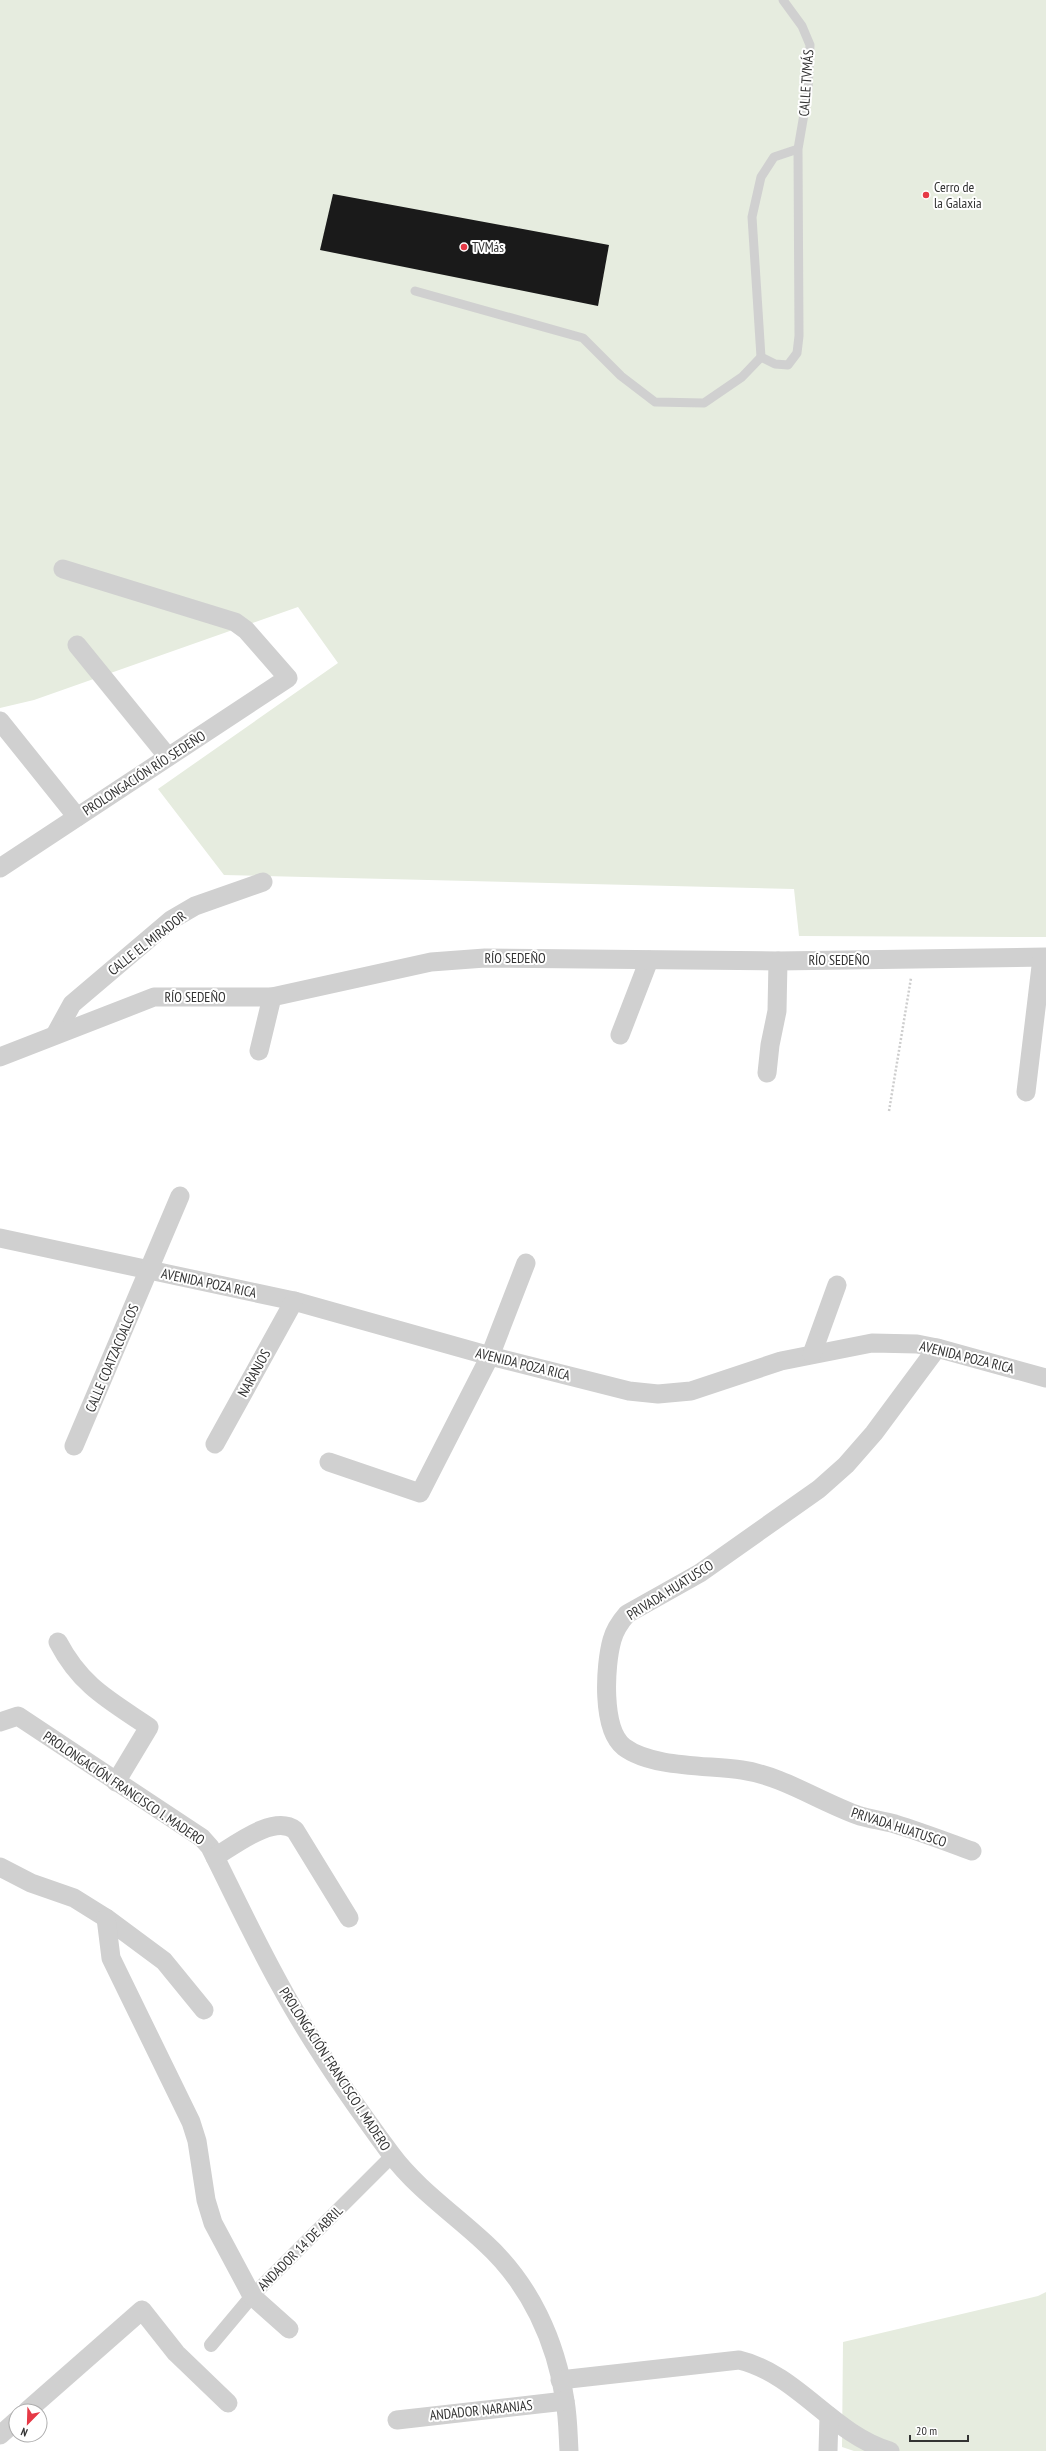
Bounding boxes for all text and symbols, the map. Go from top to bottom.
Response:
street label: CALLE TVMÁS [795,49,817,117]
place label: Cerro de la Galaxia [934,178,982,212]
marker: Cerro de la Galaxia [921,190,931,200]
place label: TVMás [472,238,504,256]
marker: TVMás [459,242,469,252]
street label: PROLONGACIÓN RÍO SEDEÑO [79,726,209,819]
street label: CALLE EL MIRADOR [104,907,190,979]
street label: RÍO SEDEÑO [484,949,546,967]
street label: RÍO SEDEÑO [808,951,870,969]
street label: RÍO SEDEÑO [164,988,226,1006]
street label: AVENIDA POZA RICA [160,1264,259,1302]
street label: CALLE COATZACOALCOS [81,1301,143,1415]
street label: AVENIDA POZA RICA [918,1337,1017,1378]
street label: AVENIDA POZA RICA [474,1344,573,1385]
street label: NARANJOS [234,1346,274,1400]
street label: PRIVADA HUATUSCO [623,1556,717,1624]
street label: PROLONGACIÓN FRANCISCO I. MADERO [40,1727,209,1849]
street label: PRIVADA HUATUSCO [849,1803,949,1851]
street label: PROLONGACIÓN FRANCISCO I. MADERO [275,1984,395,2154]
street label: ANDADOR 14 DE ABRIL [254,2202,346,2294]
street label: ANDADOR NARANJAS [429,2396,533,2424]
north arrow [8,2403,48,2443]
scale bar [910,2417,968,2443]
text: 20 m [916,2423,937,2438]
text: N [19,2425,30,2440]

